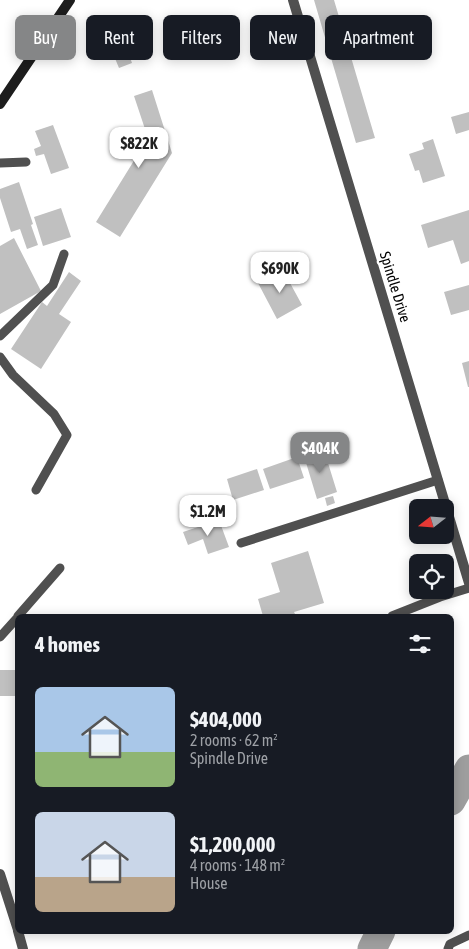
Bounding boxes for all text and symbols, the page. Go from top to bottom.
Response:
chip: Buy [15,15,76,60]
chip: Rent [86,15,153,60]
chip: Filters [163,15,240,60]
chip: New [250,15,315,60]
chip: Apartment [325,15,432,60]
pin: $822K [104,126,174,169]
text: $822K [120,134,158,152]
street label: Spindle Drive [377,249,414,324]
pin: $690K [245,252,315,294]
text: $690K [261,259,299,277]
pin: $404K [285,432,355,474]
text: $404K [301,439,339,457]
pin: $1.2M [173,494,243,537]
north arrow [409,499,454,544]
map controls [409,499,454,599]
text: $1.2M [190,502,226,520]
button: locate [409,554,454,599]
icon: filters [406,630,434,658]
text: 4 homes [35,632,100,656]
icon: home [75,707,135,767]
text: $404,000 [190,707,262,731]
text: 2 rooms · 62 m² [190,731,278,749]
text: Spindle Drive [190,749,268,767]
icon: home [75,832,135,892]
text: $1,200,000 [190,832,275,856]
text: 4 rooms · 148 m² [190,856,285,874]
text: House [190,874,227,892]

